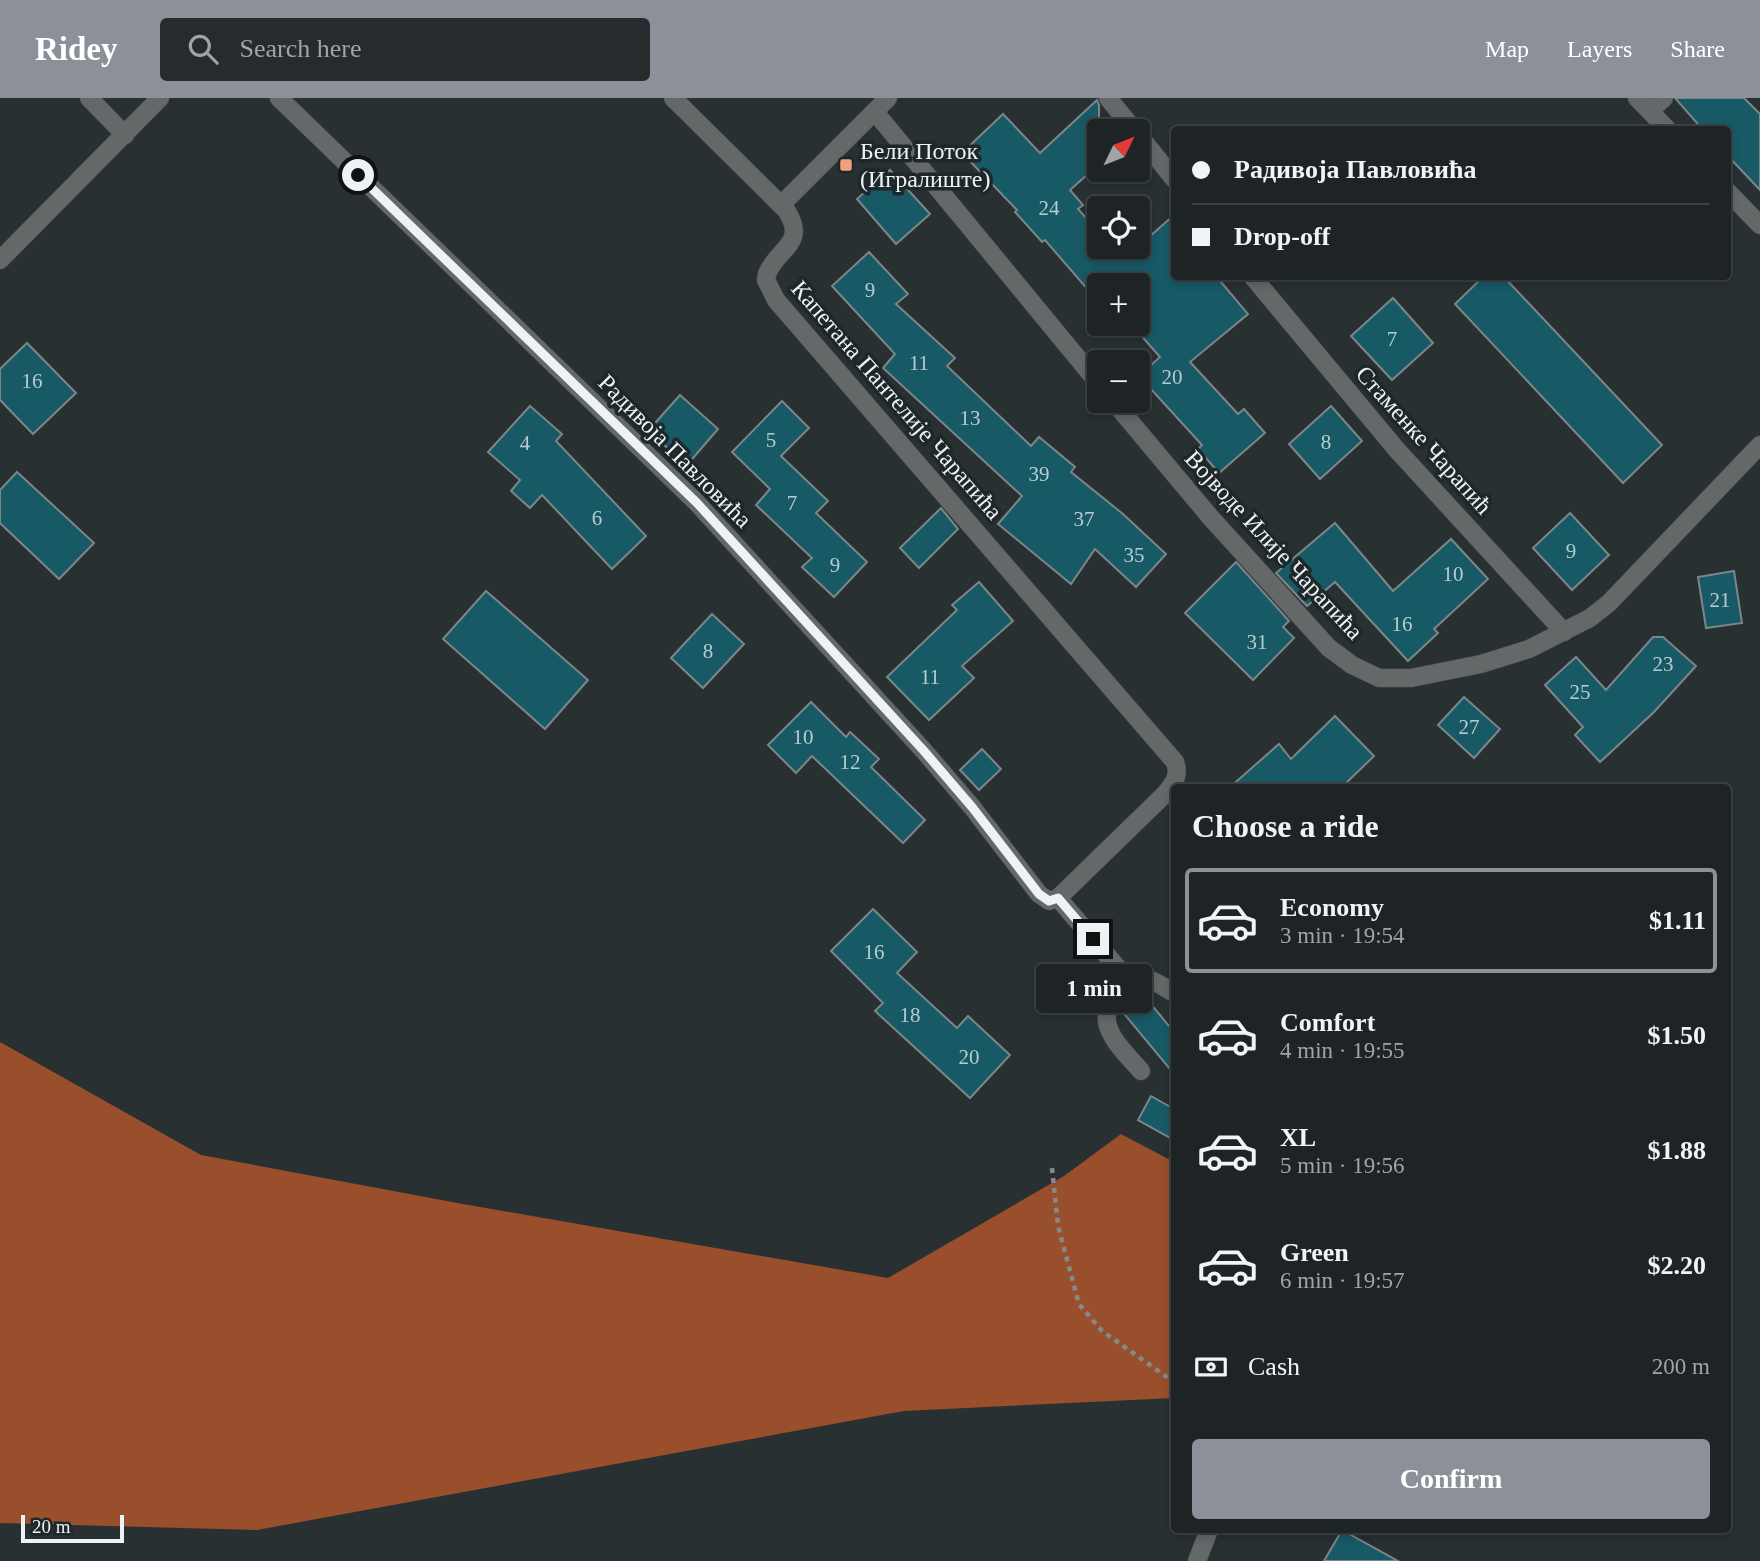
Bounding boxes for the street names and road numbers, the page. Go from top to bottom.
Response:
street label: Капетана Пантелије Чарапића [786,275,1008,525]
street label: Стаменке Чарапић [1351,361,1497,519]
street label: Радивоја Павловића [593,369,757,533]
street label: Војводе Илије Чарапића [1180,445,1368,645]

